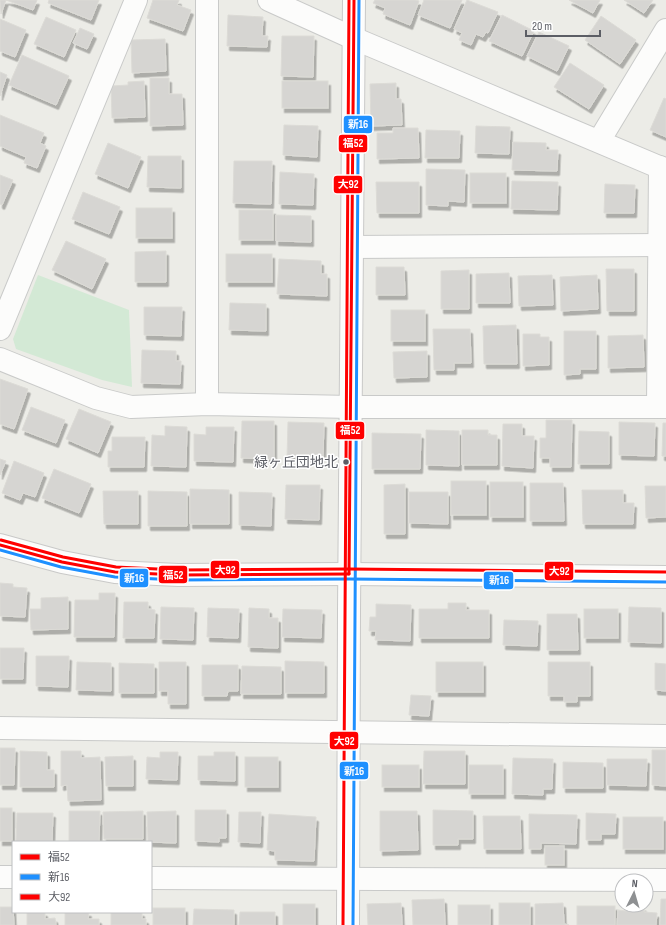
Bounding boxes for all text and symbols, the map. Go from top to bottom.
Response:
scale bar [526,12,600,38]
text: 20 m [532,19,552,34]
line badge: 新16 [343,115,373,134]
text: 新16 [348,118,368,131]
line badge: 福52 [338,134,368,153]
text: 福52 [343,137,364,150]
line badge: 大92 [333,175,363,194]
text: 大92 [337,178,359,191]
line badge: 福52 [335,421,365,440]
text: 福52 [340,424,361,437]
place label: 緑ヶ丘団地北 [254,454,338,471]
marker: 緑ヶ丘団地北 [341,457,351,467]
line badge: 大92 [210,560,240,579]
line badge: 大92 [544,561,574,581]
text: 大92 [214,564,236,577]
line badge: 福52 [158,565,188,584]
text: 大92 [548,565,570,578]
line badge: 新16 [119,568,149,588]
text: 福52 [163,569,184,582]
line badge: 新16 [483,571,514,590]
text: 新16 [124,572,144,585]
text: 新16 [489,574,509,587]
line badge: 大92 [329,731,359,750]
text: 大92 [333,735,355,748]
line badge: 新16 [339,761,369,780]
text: 新16 [344,765,364,778]
legend [12,841,152,913]
text: 福52 [48,850,70,865]
text: 新16 [48,870,69,885]
north arrow [614,873,654,913]
text: N [631,877,638,890]
text: 大92 [48,890,70,905]

